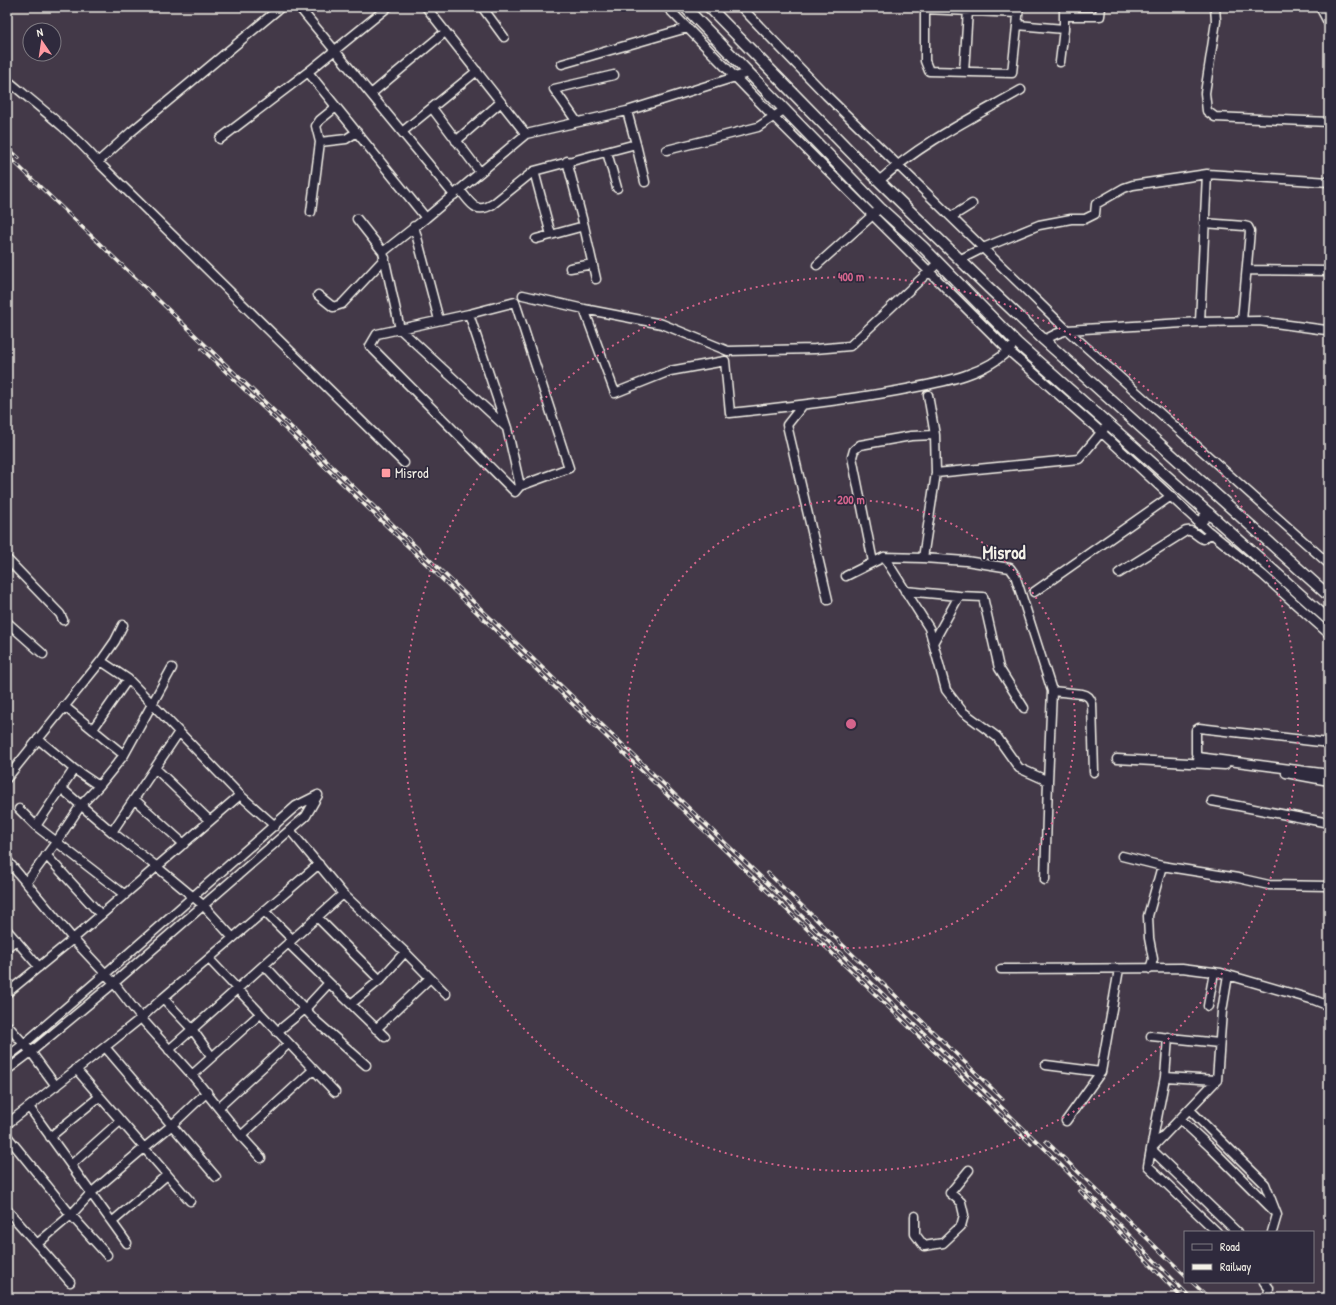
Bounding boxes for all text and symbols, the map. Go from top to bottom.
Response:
north arrow [22,22,62,62]
text: N [35,25,44,40]
text: 400 m [838,268,864,285]
place label: Misrod [395,463,429,482]
marker: Misrod [380,467,392,479]
text: 200 m [837,491,865,508]
district label: Misrod [983,540,1025,565]
centre of rings [844,717,858,731]
legend [1184,1231,1314,1283]
text: Road [1220,1238,1240,1255]
text: Railway [1220,1258,1251,1275]

